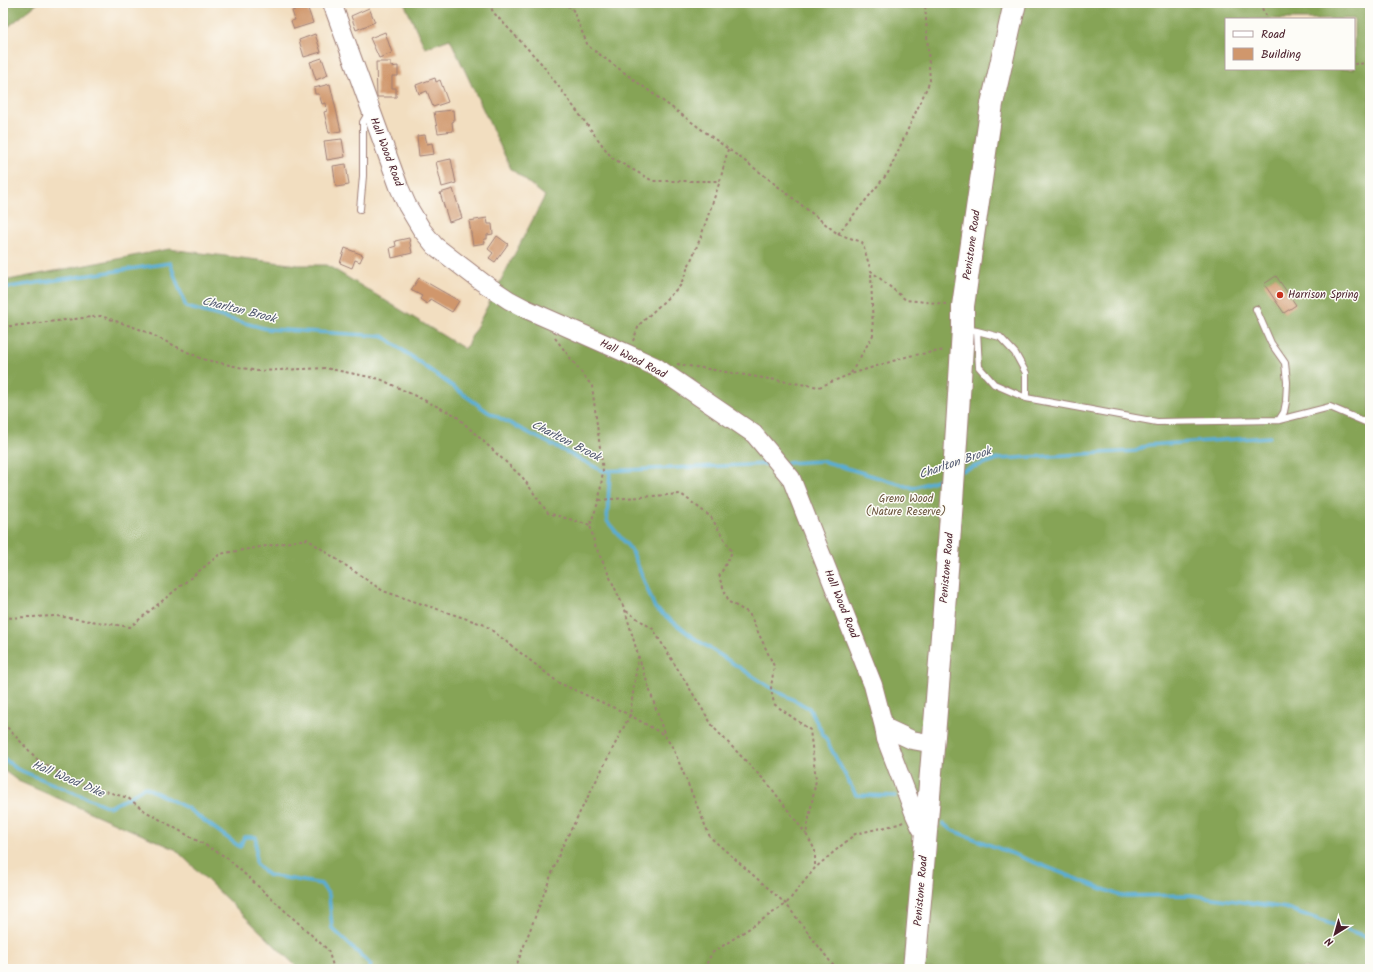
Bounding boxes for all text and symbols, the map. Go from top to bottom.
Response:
legend [1225,18,1355,70]
text: Road [1261,25,1286,44]
text: Building [1261,45,1301,64]
street label: Hall Wood Road [365,115,408,190]
street label: Penistone Road [958,208,986,281]
place label: Harrison Spring [1288,286,1359,304]
marker: Harrison Spring [1275,290,1285,300]
water label: Charlton Brook [200,292,280,329]
street label: Hall Wood Road [596,334,670,384]
water label: Charlton Brook [528,415,606,468]
water label: Charlton Brook [916,441,996,484]
park label: Greno Wood (Nature Reserve) [866,490,946,521]
street label: Penistone Road [935,532,959,604]
street label: Hall Wood Road [819,567,863,642]
water label: Hall Wood Dike [29,755,109,803]
street label: Penistone Road [909,855,933,927]
north arrow [1315,914,1355,954]
text: N [1321,932,1338,950]

